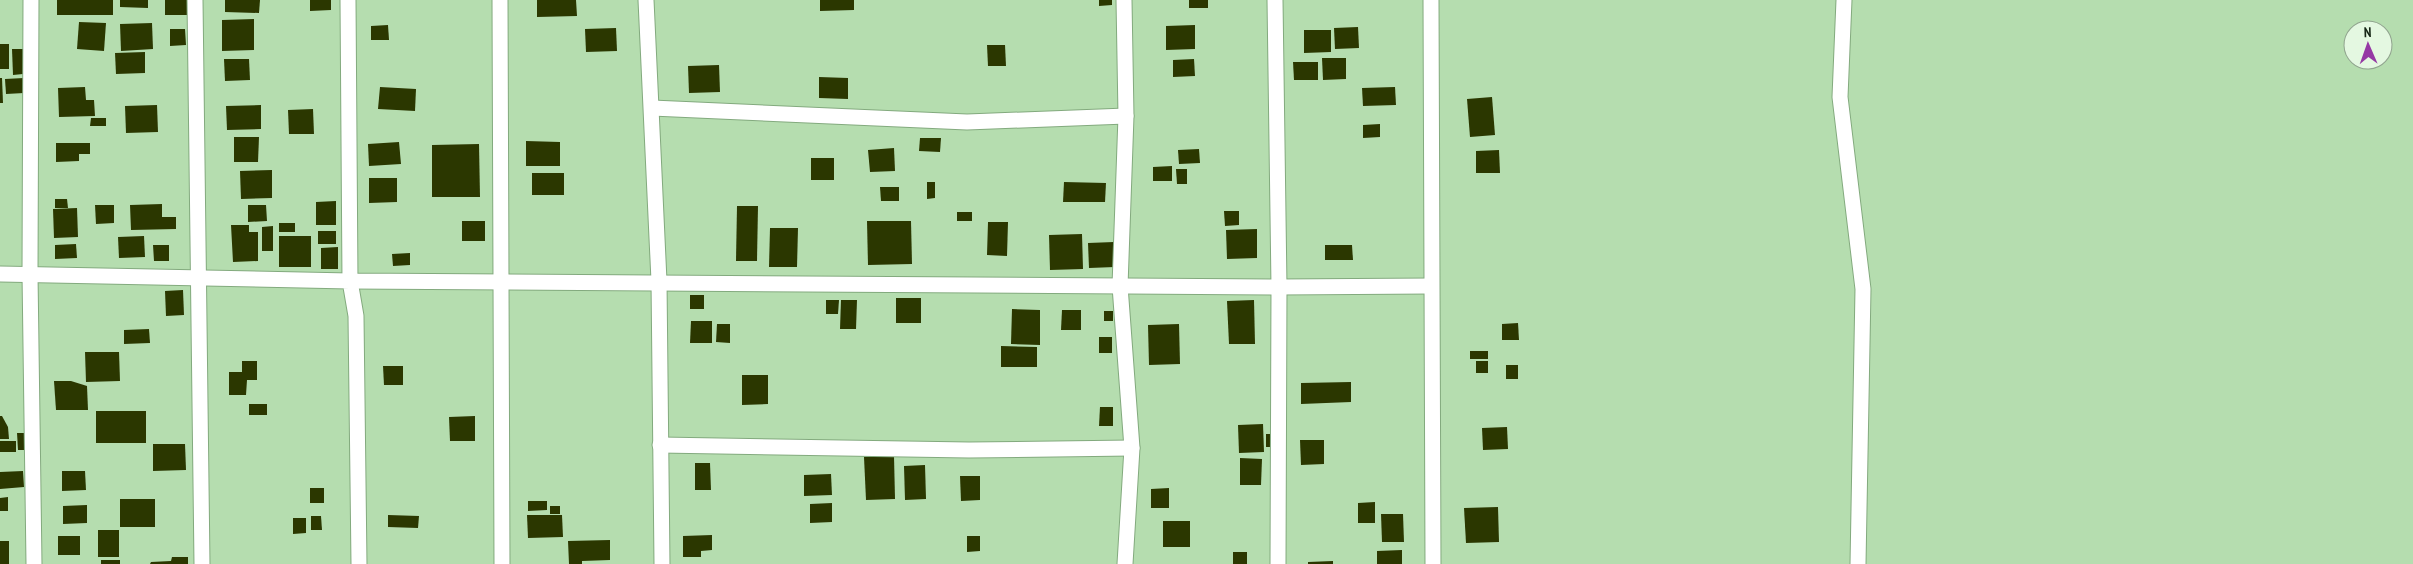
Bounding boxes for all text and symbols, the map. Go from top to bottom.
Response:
north arrow [2343,20,2393,70]
text: N [2363,23,2372,41]

